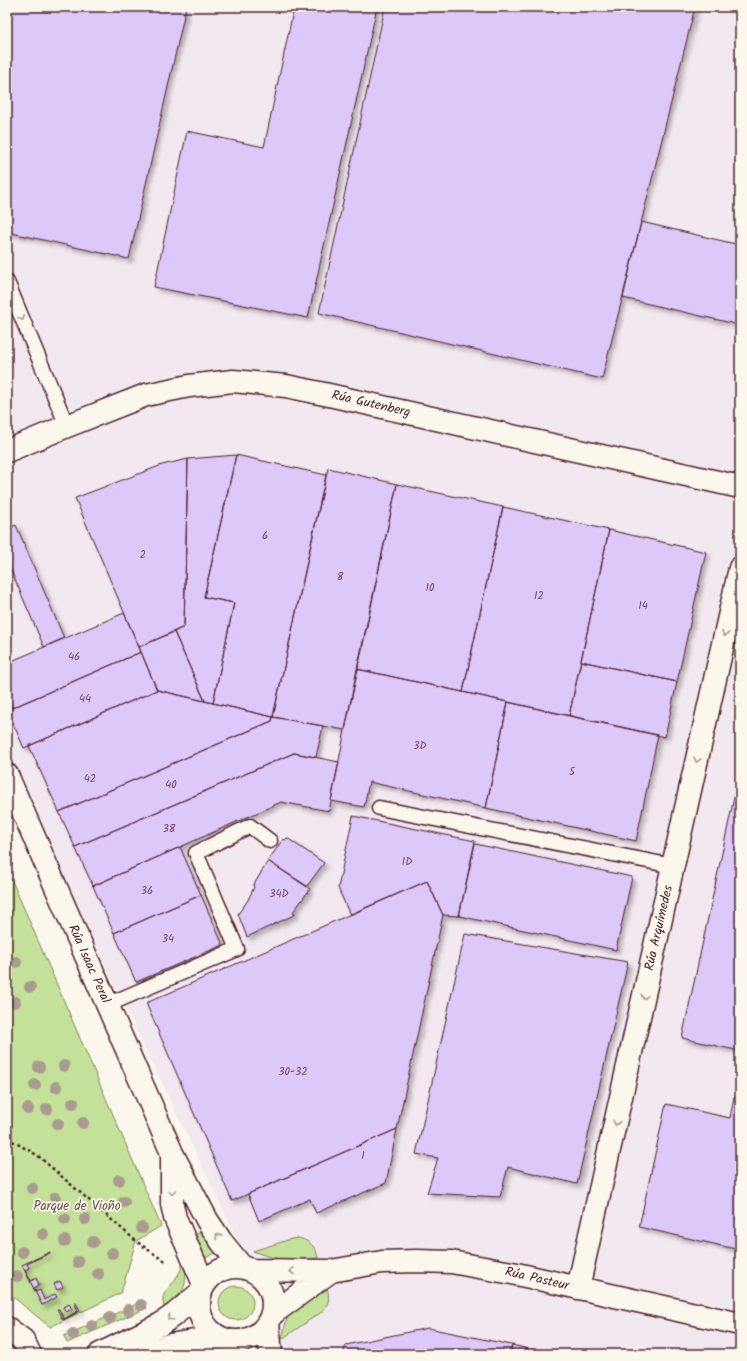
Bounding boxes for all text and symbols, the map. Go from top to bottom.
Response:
one-way arrow [17,314,25,321]
street label: Rúa Gutenberg [330,385,412,423]
house number: 6 [262,527,268,545]
house number: 2 [140,546,146,564]
house number: 8 [337,568,344,586]
house number: 10 [426,579,435,597]
house number: 12 [534,587,544,605]
house number: 14 [638,597,648,615]
one-way arrow [722,630,730,637]
house number: 46 [68,648,80,666]
house number: 44 [79,690,91,708]
house number: 3D [413,737,427,755]
one-way arrow [693,757,701,764]
house number: 5 [569,763,576,781]
house number: 42 [84,770,96,788]
house number: 40 [165,776,177,794]
house number: 38 [163,820,176,838]
house number: 1D [402,853,412,871]
house number: 36 [141,882,153,900]
street label: Rúa Arquímedes [639,883,679,973]
house number: 34D [269,885,289,903]
street label: Rúa Isaac Peral [62,921,116,1007]
house number: 34 [162,930,174,948]
one-way arrow [640,993,648,1000]
house number: 30-32 [278,1063,308,1081]
one-way arrow [612,1120,620,1127]
house number: 1 [361,1147,365,1165]
one-way arrow [168,1189,176,1195]
park label: Parque de Vioño [33,1196,121,1217]
one-way arrow [216,1234,223,1241]
street label: Rúa Pasteur [503,1261,572,1297]
one-way arrow [289,1267,295,1275]
one-way arrow [167,1313,174,1321]

